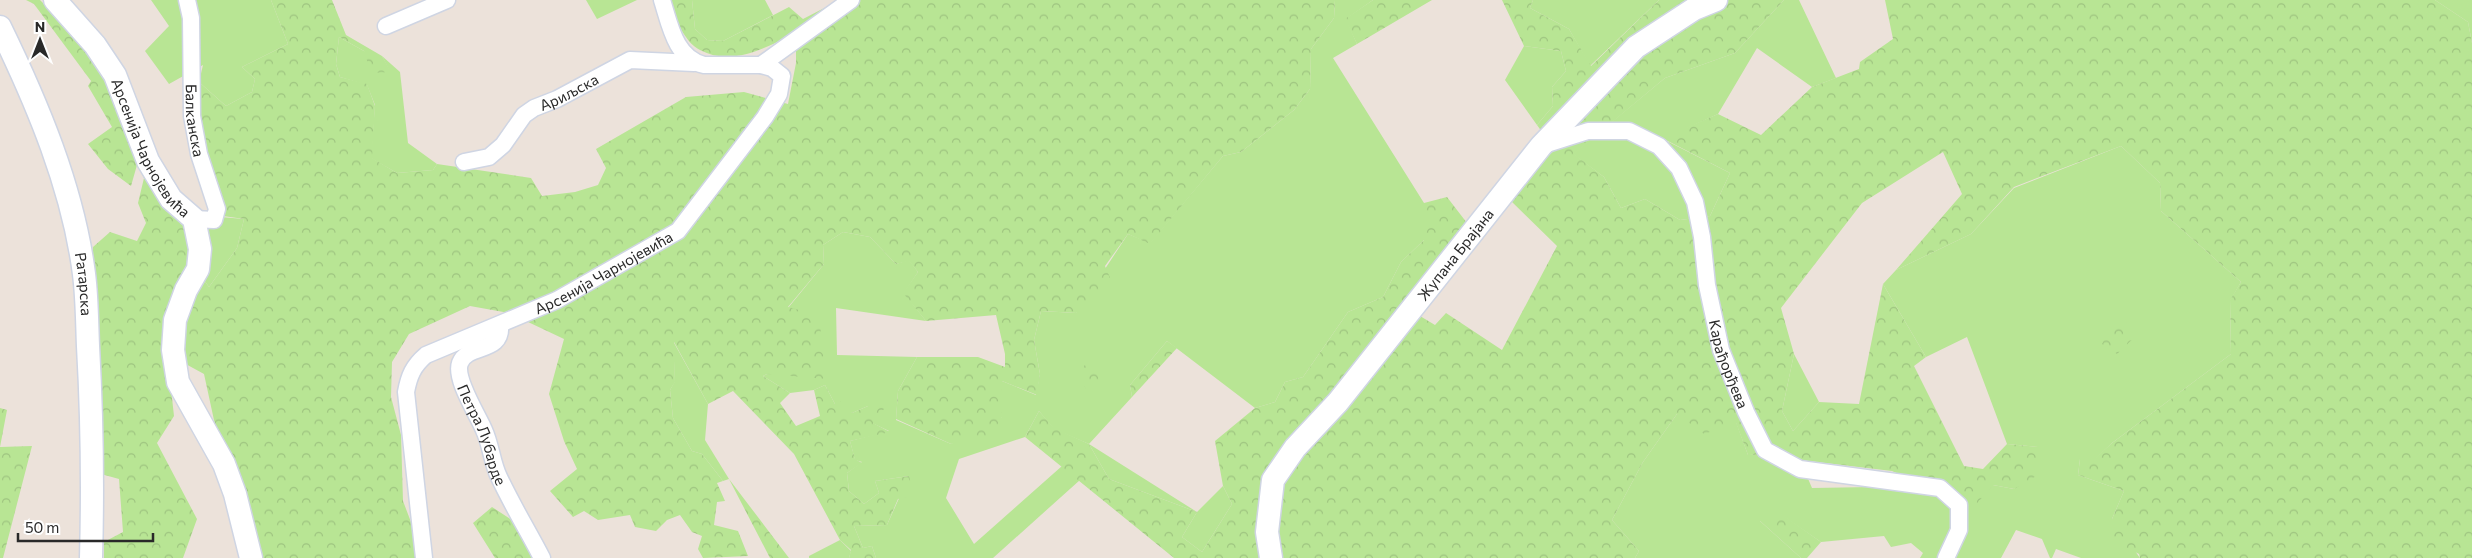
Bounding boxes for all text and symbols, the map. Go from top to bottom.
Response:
north arrow [15,15,65,65]
text: N [35,18,45,35]
street label: Ариљска [537,70,601,114]
street label: Арсенија Чарнојевића [108,76,194,221]
street label: Балканска [183,84,208,158]
street label: Жупана Брајана [1413,205,1497,304]
street label: Арсенија Чарнојевића [532,227,676,317]
street label: Ратарска [72,251,96,316]
street label: Карађорђева [1706,318,1753,411]
street label: Петра Лубарде [454,382,510,488]
scale bar [18,510,152,542]
text: 50 m [25,518,59,536]

